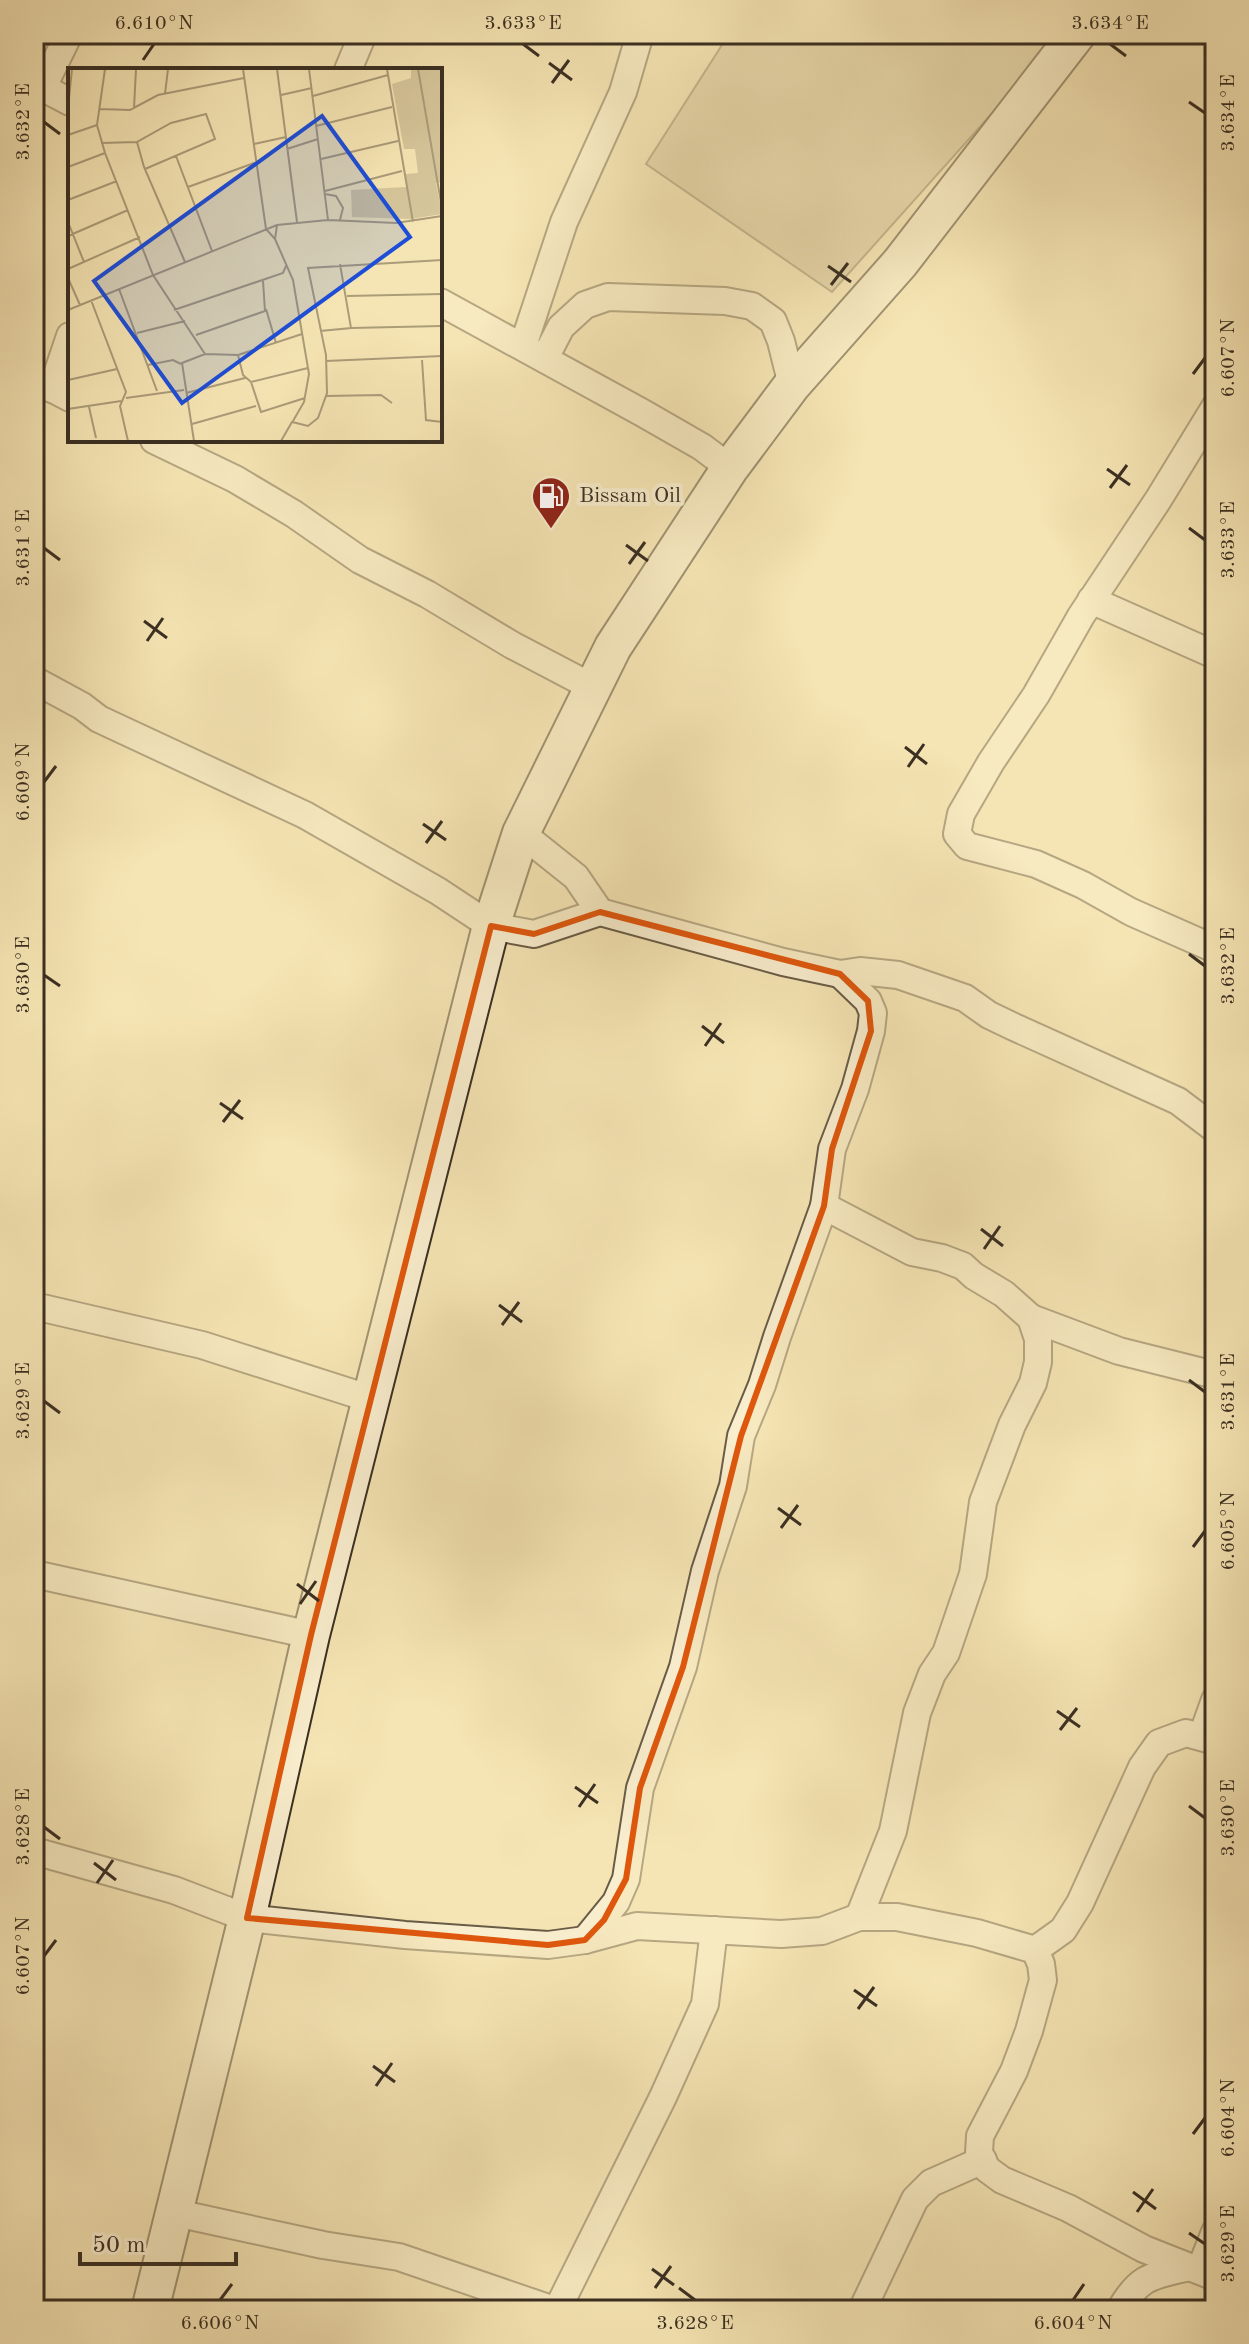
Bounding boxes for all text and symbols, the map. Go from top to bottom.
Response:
text: 6.610°N [115,14,194,34]
text: 3.633°E [484,14,562,34]
text: 3.634°E [1071,14,1149,34]
inset map [68,68,442,442]
text: 3.634°E [1219,74,1239,152]
text: 3.632°E [14,83,34,161]
text: 6.607°N [1219,319,1239,398]
fuel station icon: Bissam Oil [530,475,572,530]
place label: Bissam Oil [579,485,681,507]
text: 3.633°E [1219,501,1239,579]
text: 3.631°E [14,509,34,587]
text: 6.609°N [14,743,34,822]
text: 3.632°E [1219,927,1239,1005]
text: 3.630°E [14,936,34,1014]
text: 3.631°E [1219,1353,1239,1431]
text: 3.629°E [14,1362,34,1440]
text: 6.605°N [1219,1492,1239,1571]
text: 3.630°E [1219,1779,1239,1857]
text: 3.628°E [14,1788,34,1866]
text: 6.607°N [14,1917,34,1996]
text: 6.604°N [1219,2079,1239,2158]
text: 3.629°E [1219,2205,1239,2283]
scale bar [80,2216,236,2266]
text: 50 m [92,2234,146,2258]
text: 6.606°N [181,2314,260,2334]
text: 3.628°E [656,2314,734,2334]
text: 6.604°N [1034,2314,1113,2334]

